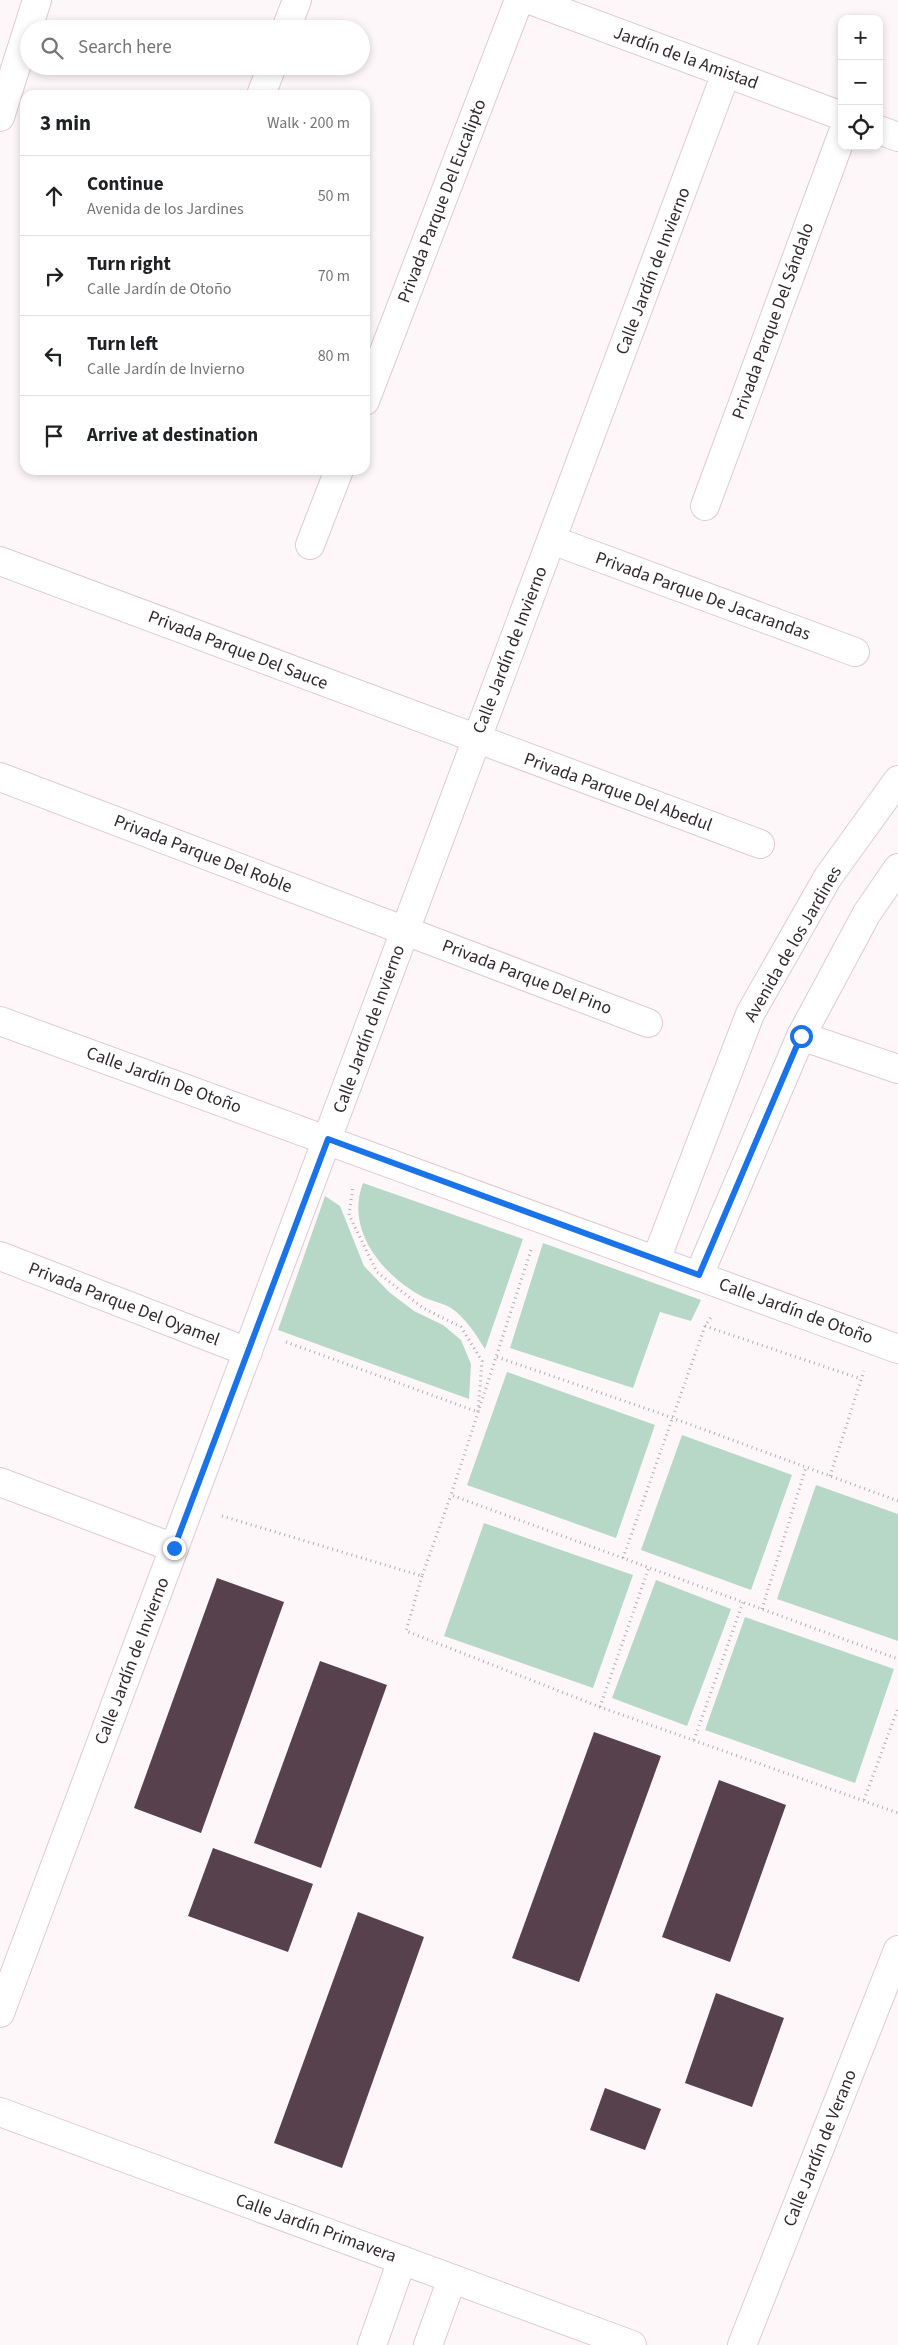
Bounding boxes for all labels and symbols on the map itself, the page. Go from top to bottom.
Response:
street label: Jardín de la Amistad [610,20,762,96]
street label: Privada Parque Del Eucalipto [392,96,492,306]
street label: Calle Jardín de Invierno [610,184,696,358]
street label: Privada Parque Del Sándalo [726,219,820,423]
street label: Privada Parque De Jacarandas [592,545,814,647]
street label: Calle Jardín de Invierno [467,563,553,737]
street label: Privada Parque Del Sauce [144,604,332,696]
street label: Privada Parque Del Abedul [520,746,716,838]
street label: Privada Parque Del Roble [110,808,296,900]
street label: Avenida de los Jardines [738,861,848,1027]
street label: Privada Parque Del Pino [439,933,615,1021]
street label: Calle Jardín de Invierno [327,941,411,1117]
route start [790,1025,813,1048]
street label: Calle Jardín De Otoño [83,1040,245,1120]
street label: Privada Parque Del Oyamel [25,1256,223,1352]
street label: Calle Jardín de Otoño [715,1271,877,1351]
route end [163,1537,186,1560]
street label: Calle Jardín de Invierno [89,1574,175,1748]
street label: Calle Jardín de Verano [777,2066,863,2230]
street label: Calle Jardín Primavera [232,2187,400,2269]

